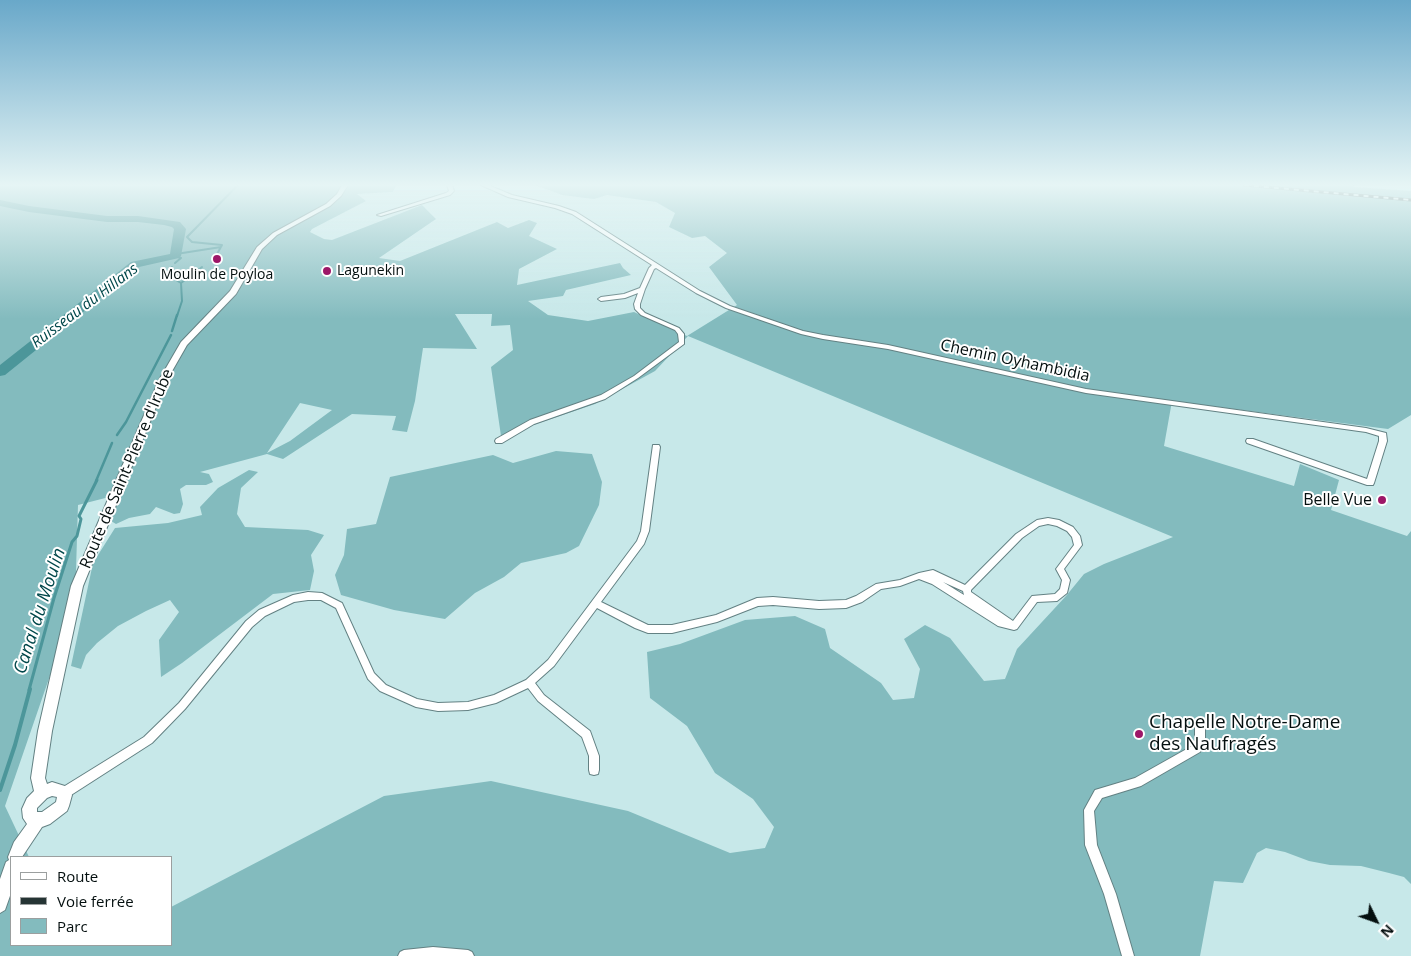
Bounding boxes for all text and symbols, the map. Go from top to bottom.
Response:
marker: Moulin de Poyloa [211,253,223,265]
water label: Ruisseau du Hillans [28,260,142,352]
place label: Lagunekin [337,263,404,279]
marker: Lagunekin [321,265,333,277]
place label: Moulin de Poyloa [161,267,273,283]
street label: Chemin Oyhambidia [939,336,1091,386]
street label: Route de Saint-Pierre d'Irube [76,366,178,572]
place label: Belle Vue [1303,490,1372,510]
marker: Belle Vue [1376,494,1388,506]
water label: Canal du Moulin [9,545,71,677]
place label: Chapelle Notre-Dame des Naufragés [1149,712,1340,756]
marker: Chapelle Notre-Dame des Naufragés [1133,728,1145,740]
legend [10,856,172,946]
text: Route [57,866,98,886]
text: Voie ferrée [57,891,134,911]
north arrow [1351,896,1401,946]
text: Parc [57,916,88,936]
text: N [1377,921,1398,942]

